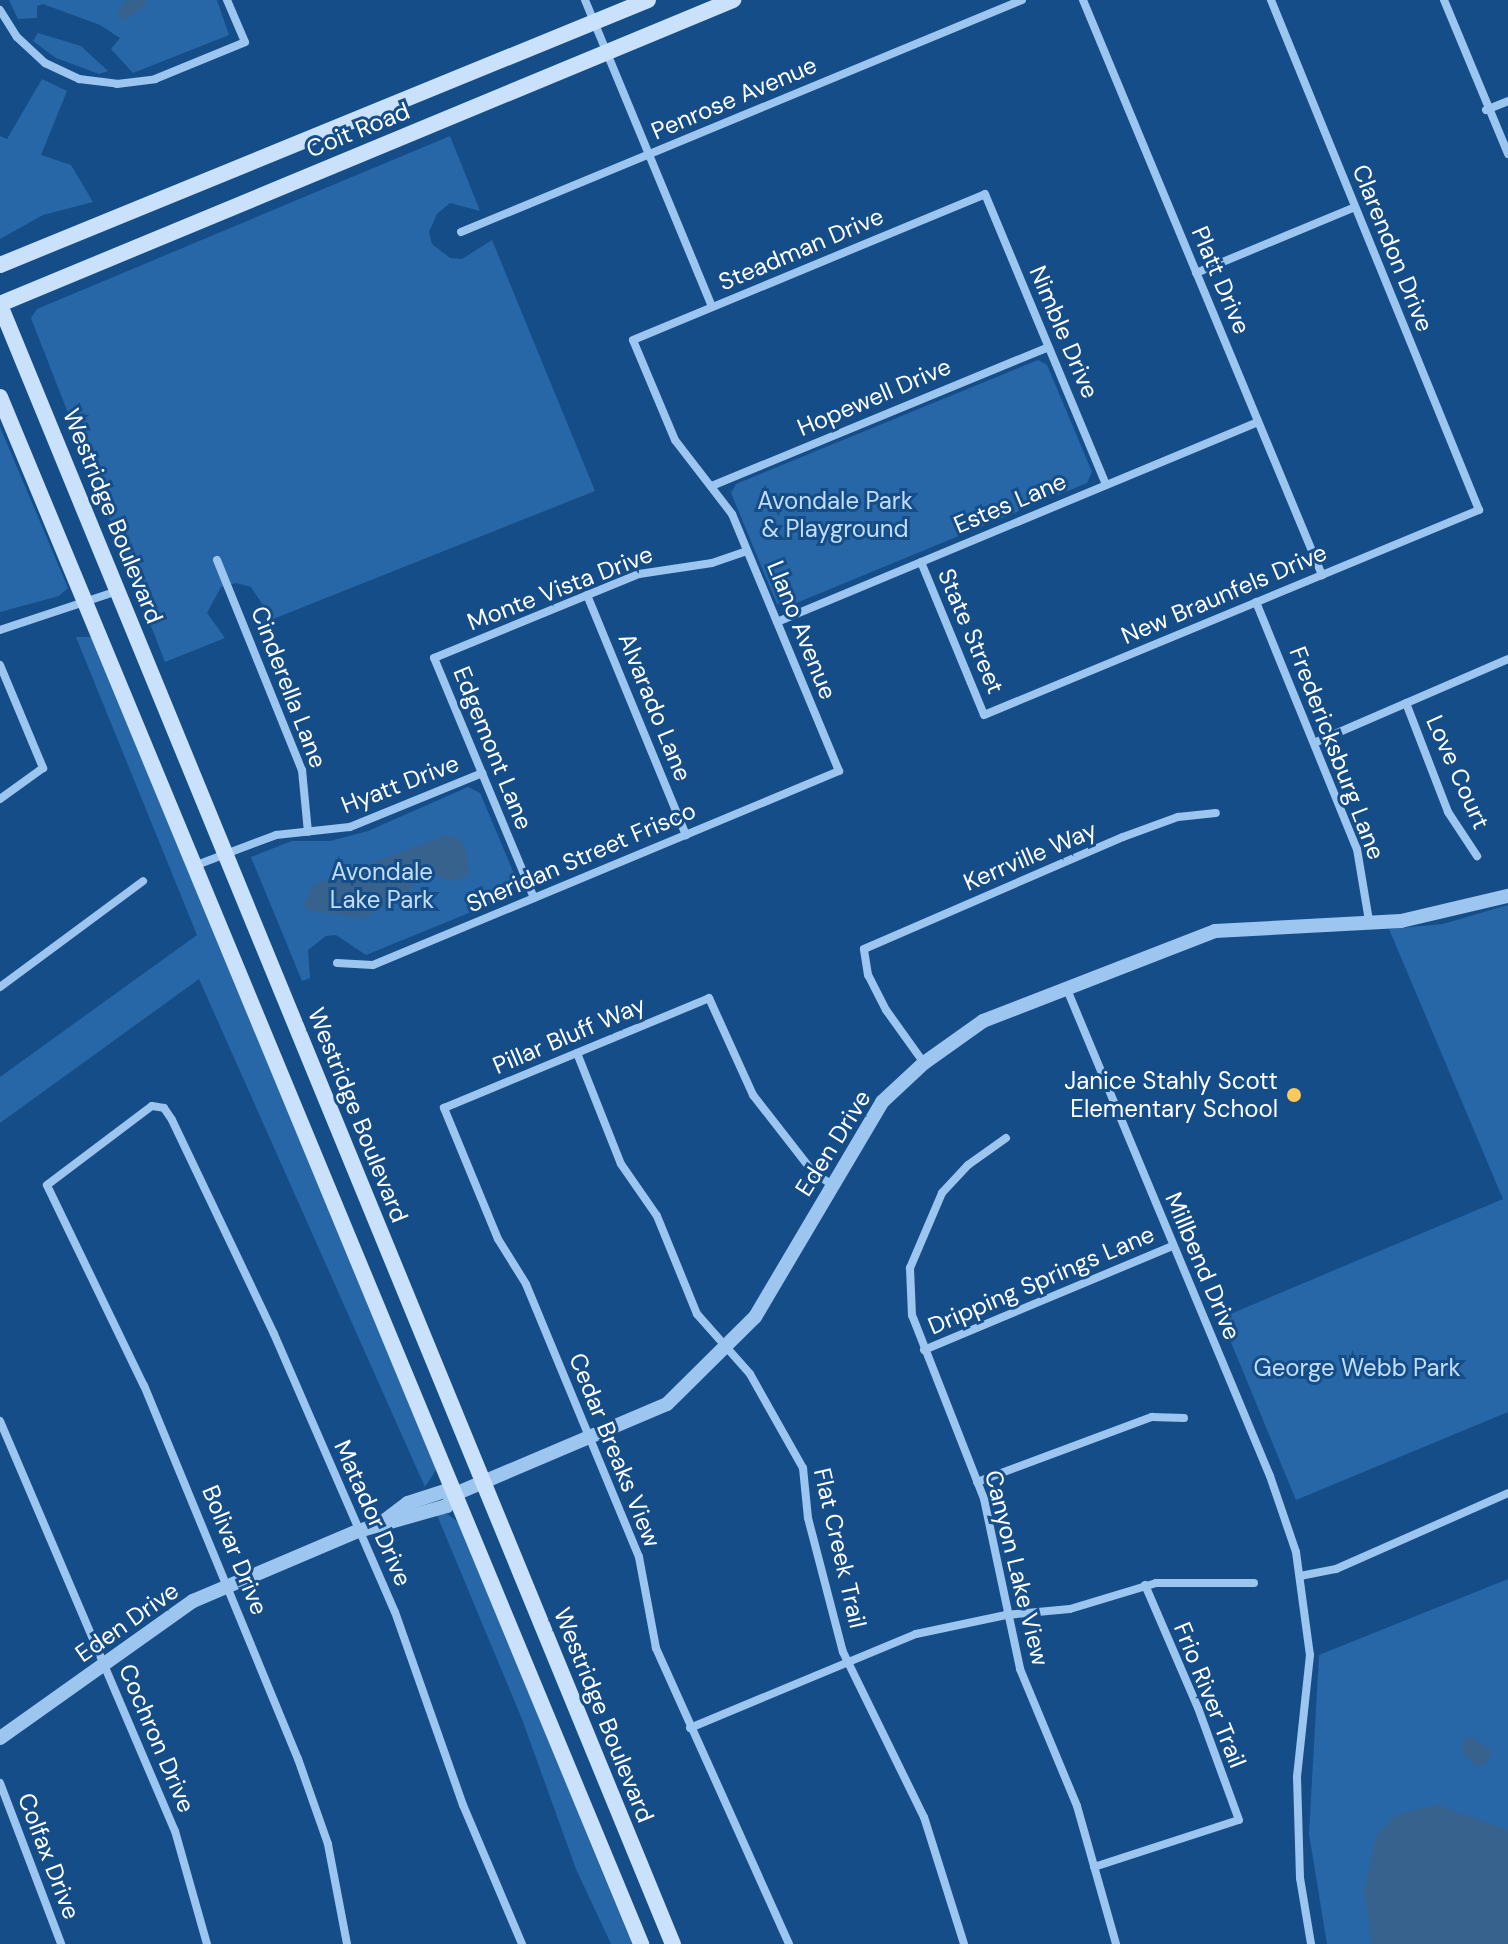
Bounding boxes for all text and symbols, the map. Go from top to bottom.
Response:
street label: Penrose Avenue [647,50,821,146]
street label: Coit Road [302,96,414,164]
street label: Clarendon Drive [1346,160,1440,336]
street label: Steadman Drive [714,201,888,297]
street label: Platt Drive [1185,222,1257,338]
street label: Nimble Drive [1023,262,1105,402]
street label: Hopewell Drive [793,352,955,442]
street label: Westridge Boulevard [57,405,169,627]
street label: Estes Lane [949,466,1071,540]
park label: Avondale Park & Playground [757,487,913,543]
street label: New Braunfels Drive [1117,538,1331,650]
street label: Monte Vista Drive [463,539,657,637]
street label: Llano Avenue [761,556,843,704]
street label: State Street [932,564,1010,698]
street label: Cinderella Lane [245,602,333,772]
street label: Alvarado Lane [612,629,698,785]
street label: Fredericksburg Lane [1283,643,1391,863]
street label: Edgemont Lane [447,662,539,834]
street label: Love Court [1420,711,1496,833]
street label: Hyatt Drive [337,748,463,820]
street label: Sheridan Street Frisco [462,796,700,918]
street label: Kerrville Way [959,815,1101,897]
park label: Avondale Lake Park [330,858,434,914]
street label: Pillar Bluff Way [488,990,650,1080]
street label: Westridge Boulevard [302,1004,414,1226]
place label: Janice Stahly Scott Elementary School [1064,1067,1278,1123]
street label: Eden Drive [789,1085,877,1201]
marker: Janice Stahly Scott Elementary School [1285,1086,1303,1104]
street label: Millbend Drive [1159,1188,1247,1344]
street label: Dripping Springs Lane [924,1219,1158,1341]
street label: Cedar Breaks View [563,1349,667,1551]
park label: George Webb Park [1253,1354,1461,1382]
street label: Matador Drive [328,1436,418,1590]
street label: Flat Creek Trail [808,1465,872,1631]
street label: Canyon Lake View [979,1467,1055,1669]
street label: Bolivar Drive [196,1481,274,1619]
street label: Eden Drive [70,1576,184,1668]
street label: Westridge Boulevard [548,1604,660,1826]
street label: Frio River Trail [1168,1618,1252,1772]
street label: Cochron Drive [113,1659,201,1817]
street label: Colfax Drive [12,1789,86,1923]

